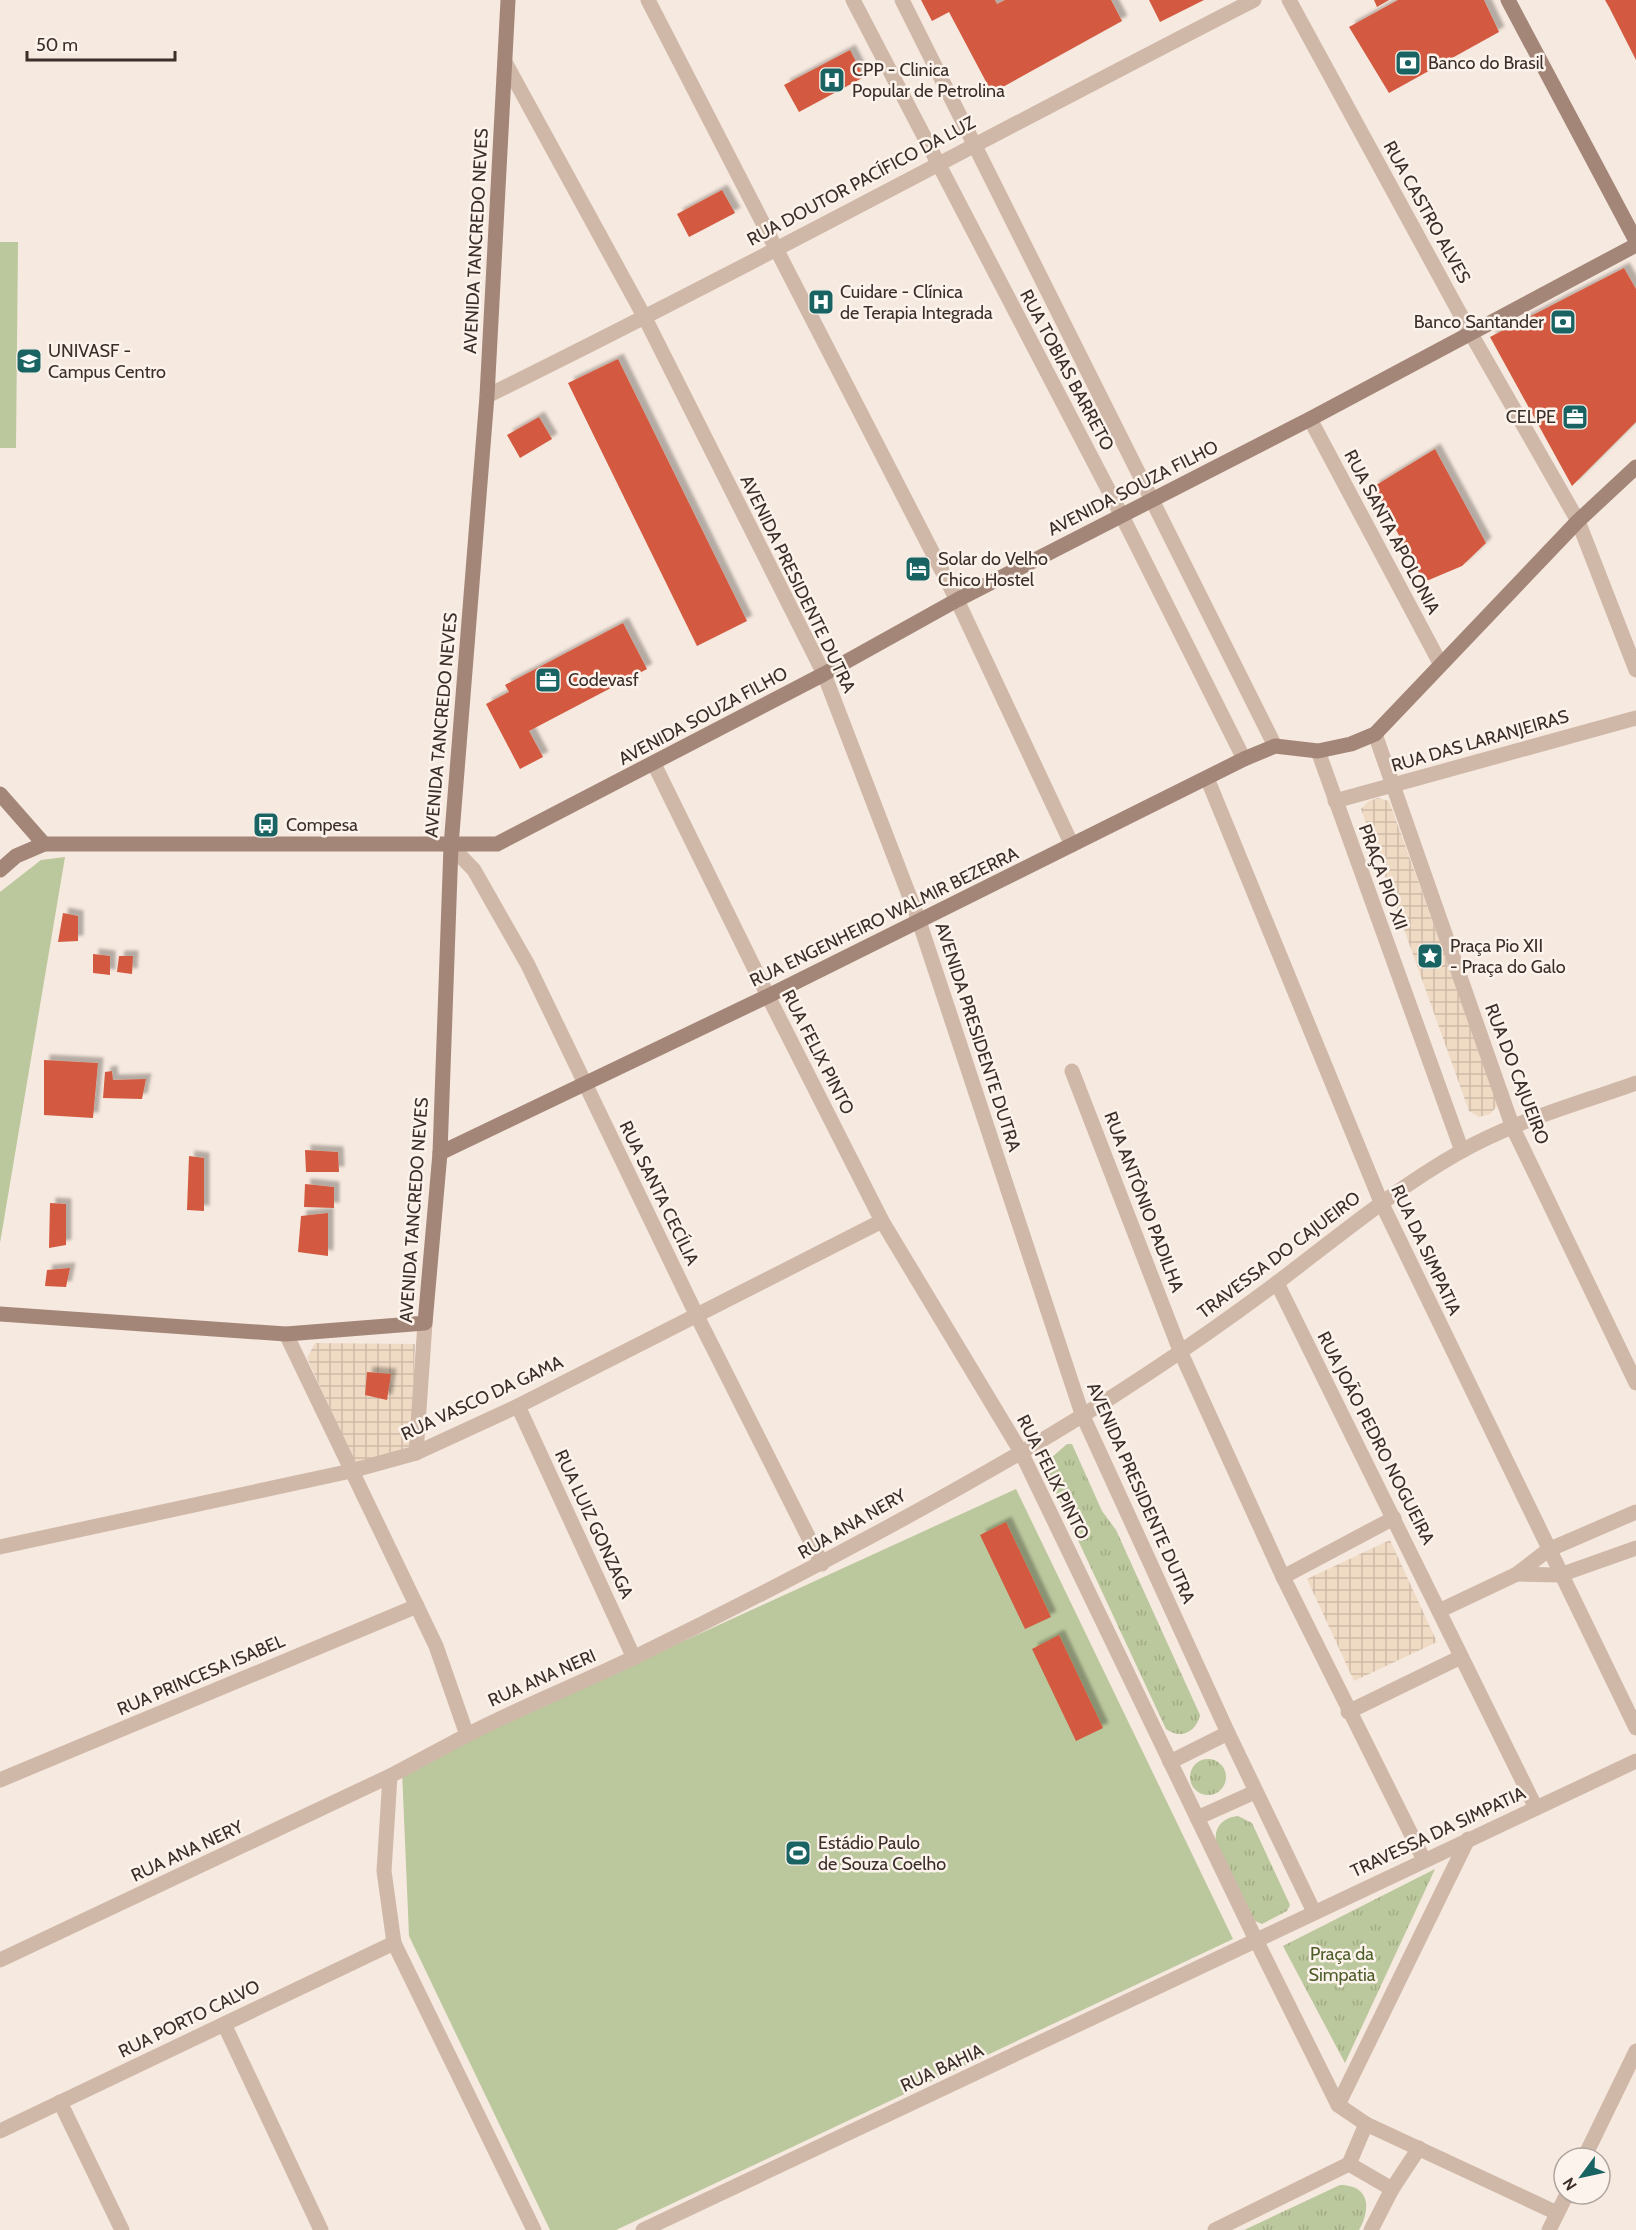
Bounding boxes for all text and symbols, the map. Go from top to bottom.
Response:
scale bar [27,24,176,62]
text: 50 m [36,34,78,56]
bank icon: Banco do Brasil [1393,48,1423,78]
place label: Banco do Brasil [1428,52,1544,74]
place label: CPP - Clinica Popular de Petrolina [852,59,1005,102]
hospital icon: CPP - Clinica Popular de Petrolina [817,65,847,95]
street label: RUA DOUTOR PACÍFICO DA LUZ [743,111,979,251]
street label: AVENIDA TANCREDO NEVES [459,128,493,354]
street label: RUA CASTRO ALVES [1379,137,1475,287]
place label: Cuidare - Clínica de Terapia Integrada [840,281,993,324]
street label: RUA TOBIAS BARRETO [1015,286,1119,454]
hospital icon: Cuidare - Clínica de Terapia Integrada [806,287,836,317]
bank icon: Banco Santander [1548,307,1578,337]
place label: Banco Santander [1414,311,1544,333]
place label: UNIVASF - Campus Centro [48,340,166,383]
school or university icon: UNIVASF - Campus Centro [14,346,44,376]
office icon: CELPE [1560,402,1590,432]
place label: CELPE [1506,406,1556,428]
street label: AVENIDA SOUZA FILHO [1044,435,1222,541]
street label: RUA SANTA APOLONIA [1339,446,1445,618]
street label: AVENIDA PRESIDENTE DUTRA [736,471,860,697]
place label: Solar do Velho Chico Hostel [938,548,1048,591]
hotel icon: Solar do Velho Chico Hostel [903,554,933,584]
street label: AVENIDA TANCREDO NEVES [420,612,462,838]
street label: AVENIDA SOUZA FILHO [615,662,791,770]
office icon: Codevasf [533,665,563,695]
place label: Codevasf [568,669,639,691]
street label: RUA DAS LARANJEIRAS [1389,705,1571,777]
bus stop icon: Compesa [251,810,281,840]
place label: Compesa [286,814,358,836]
street label: PRAÇA PIO XII [1354,821,1412,933]
street label: RUA ENGENHEIRO WALMIR BEZERRA [746,842,1022,992]
street label: AVENIDA PRESIDENTE DUTRA [931,920,1025,1154]
place label: Praça Pio XII - Praça do Galo [1450,935,1566,978]
place icon: Praça Pio XII - Praça do Galo [1415,941,1445,971]
street label: RUA FELIX PINTO [777,986,859,1118]
street label: RUA DO CAJUEIRO [1480,1001,1554,1148]
street label: AVENIDA TANCREDO NEVES [395,1097,433,1323]
street label: RUA ANTÔNIO PADILHA [1099,1108,1189,1296]
street label: RUA SANTA CECÍLIA [614,1117,704,1269]
street label: RUA DA SIMPATIA [1386,1181,1466,1319]
street label: TRAVESSA DO CAJUEIRO [1193,1187,1365,1323]
street label: RUA JOÃO PEDRO NOGUEIRA [1313,1328,1439,1548]
street label: RUA VASCO DA GAMA [398,1351,566,1445]
street label: AVENIDA PRESIDENTE DUTRA [1082,1379,1200,1607]
street label: RUA FELIX PINTO [1012,1411,1094,1543]
street label: RUA LUIZ GONZAGA [550,1446,638,1602]
street label: RUA ANA NERY [794,1484,911,1564]
street label: RUA PRINCESA ISABEL [114,1630,288,1720]
street label: RUA ANA NERI [485,1644,599,1712]
street label: TRAVESSA DA SIMPATIA [1347,1782,1529,1882]
street label: RUA ANA NERY [127,1815,247,1887]
place label: Estádio Paulo de Souza Coelho [818,1832,946,1875]
sports icon: Estádio Paulo de Souza Coelho [783,1838,813,1868]
park label: Praça da Simpatia [1308,1943,1376,1986]
street label: RUA PORTO CALVO [115,1975,263,2063]
street label: RUA BAHIA [897,2039,987,2097]
north arrow [1552,2146,1612,2206]
text: N [1559,2174,1581,2194]

